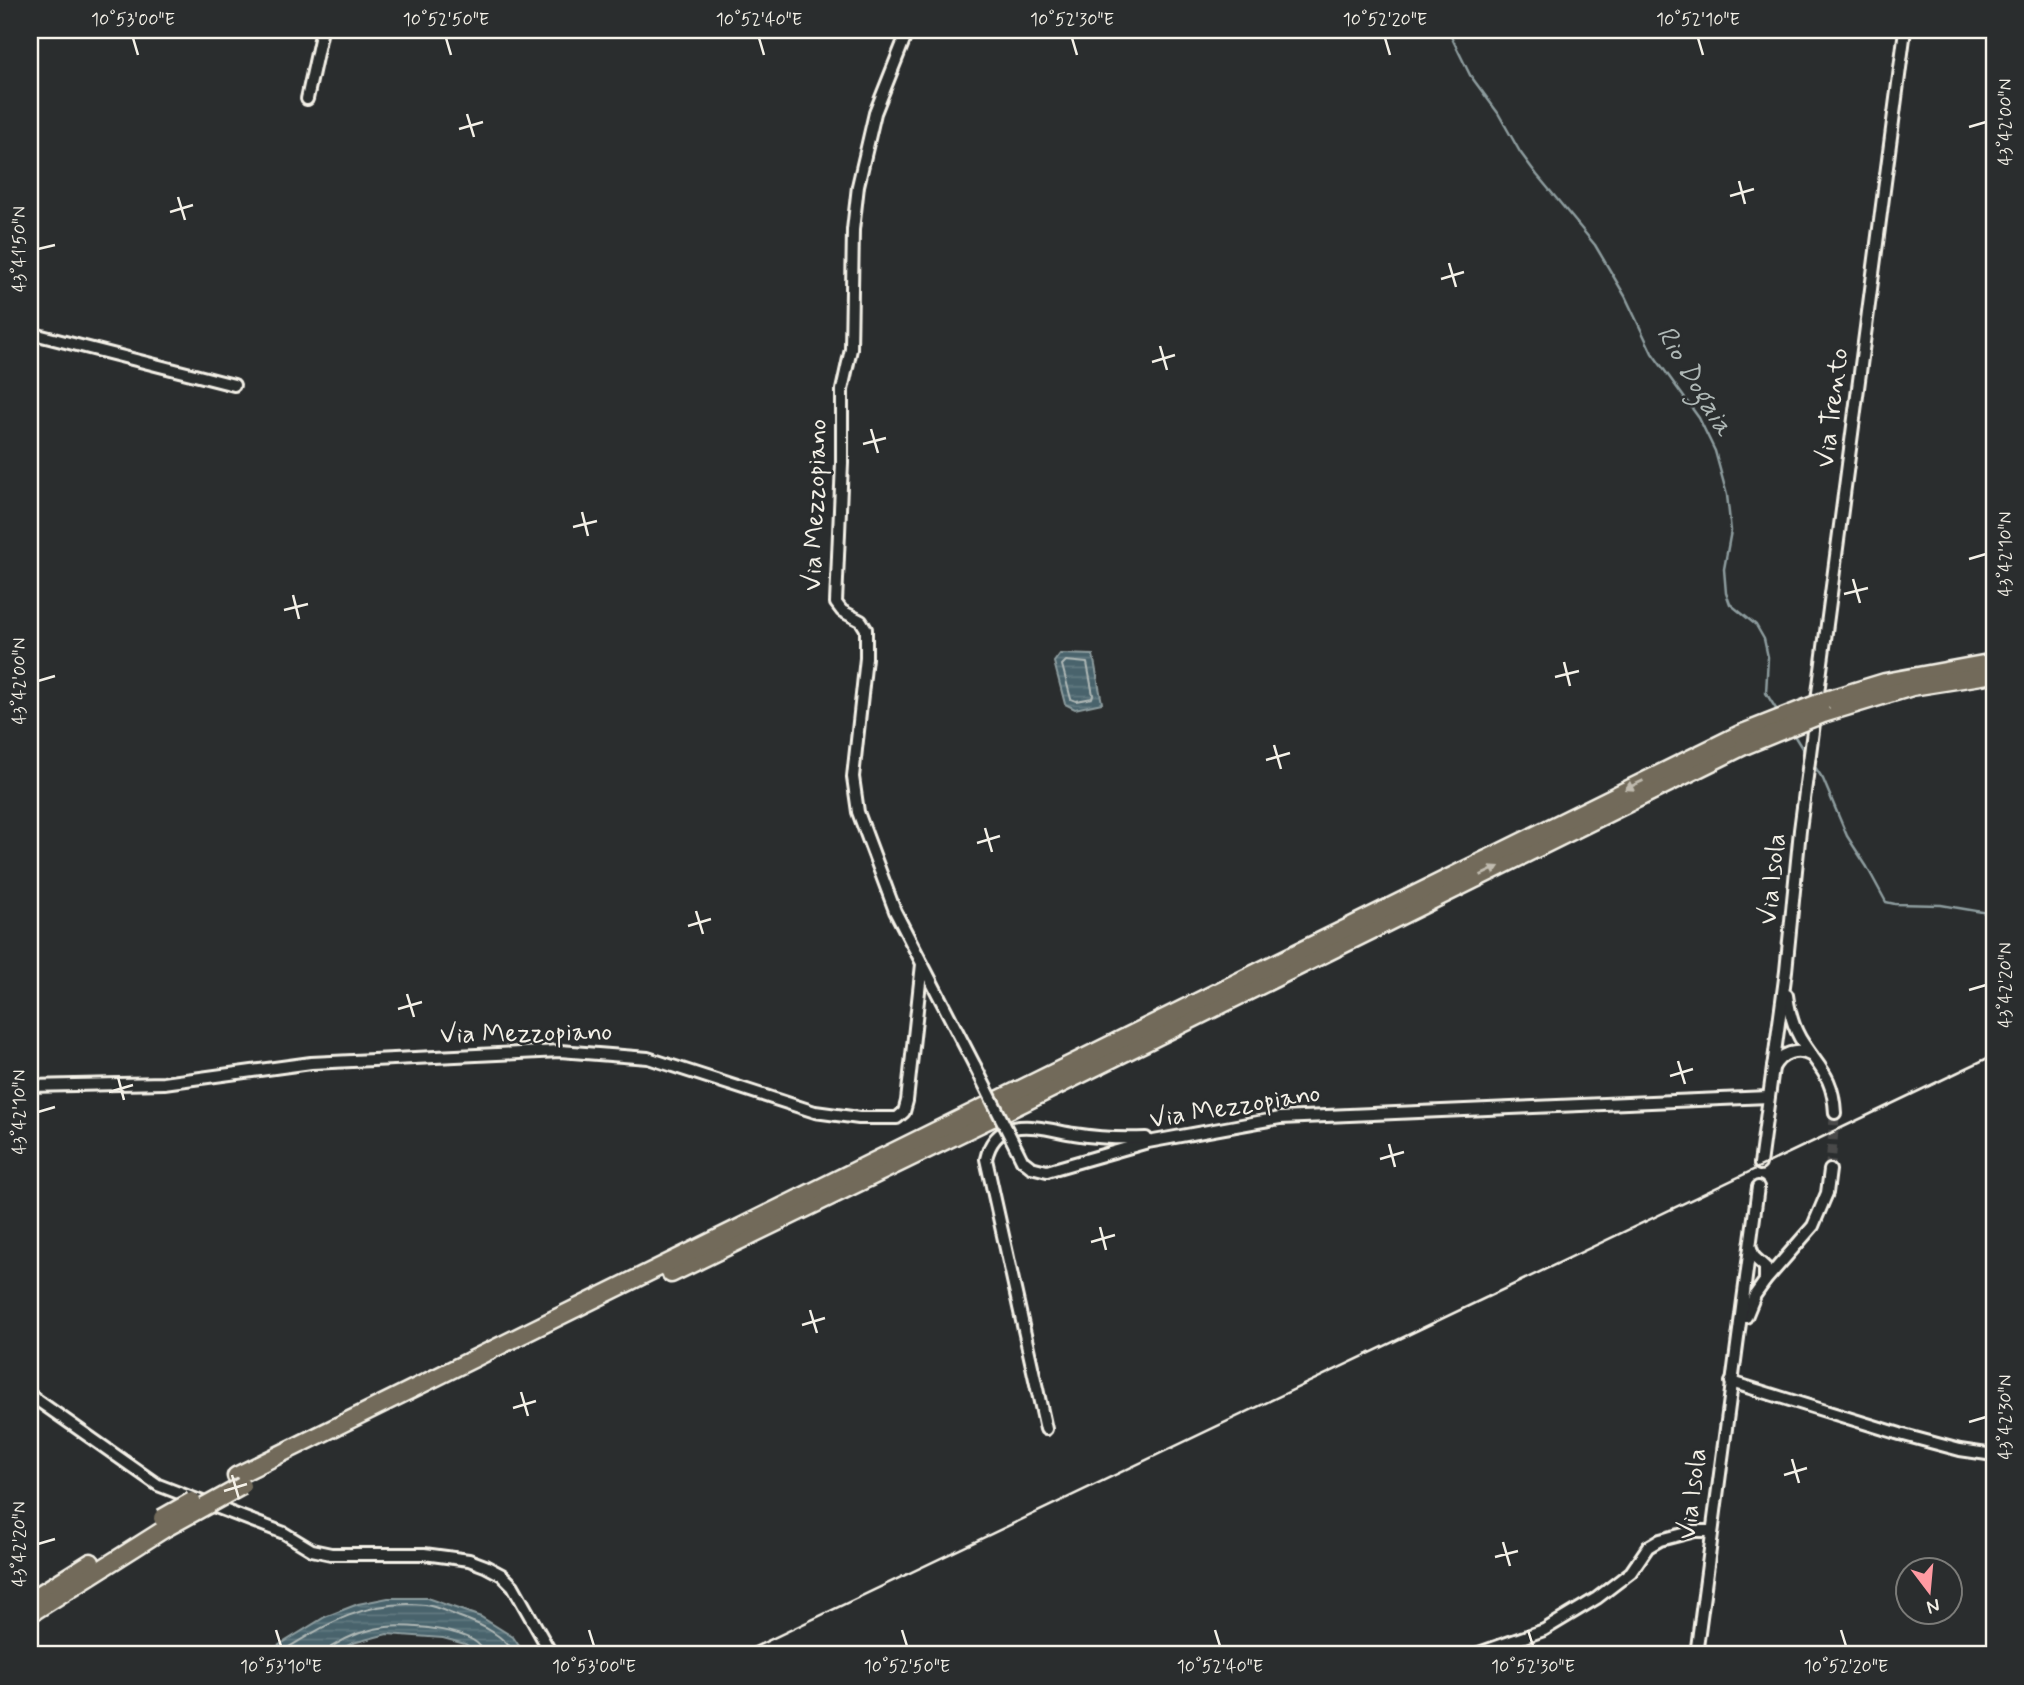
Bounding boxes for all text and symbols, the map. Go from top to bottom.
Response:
text: 10°53'00"E [91,8,175,32]
text: 10°52'50"E [403,8,489,32]
text: 10°52'40"E [716,8,802,32]
text: 10°52'30"E [1030,8,1114,32]
text: 10°52'20"E [1343,8,1427,32]
text: 10°52'10"E [1656,8,1740,32]
text: 43°42'00"N [1994,79,2018,165]
text: 43°41'50"N [8,206,32,292]
water label: Rio Dogaia [1644,319,1742,446]
street label: Via Trento [1809,346,1857,470]
street label: Via Mezzopiano [796,418,836,592]
text: 43°42'10"N [1994,512,2018,596]
text: 43°42'00"N [8,638,32,724]
one-way arrow [1624,779,1644,791]
street label: Via Isola [1751,832,1795,926]
one-way arrow [1480,865,1500,877]
text: 43°42'20"N [1994,942,2018,1028]
street label: Via Mezzopiano [439,1015,613,1053]
text: 43°42'10"N [8,1070,32,1154]
street label: Via Mezzopiano [1147,1077,1323,1137]
text: 43°42'30"N [1994,1375,2018,1459]
street label: Via Isola [1671,1446,1715,1542]
text: 43°42'20"N [8,1501,32,1587]
north arrow [1895,1556,1965,1626]
text: N [1924,1592,1943,1620]
text: 10°53'10"E [240,1655,322,1679]
text: 10°53'00"E [552,1655,636,1679]
text: 10°52'50"E [864,1655,950,1679]
text: 10°52'40"E [1177,1655,1263,1679]
text: 10°52'30"E [1491,1655,1575,1679]
text: 10°52'20"E [1804,1655,1888,1679]

